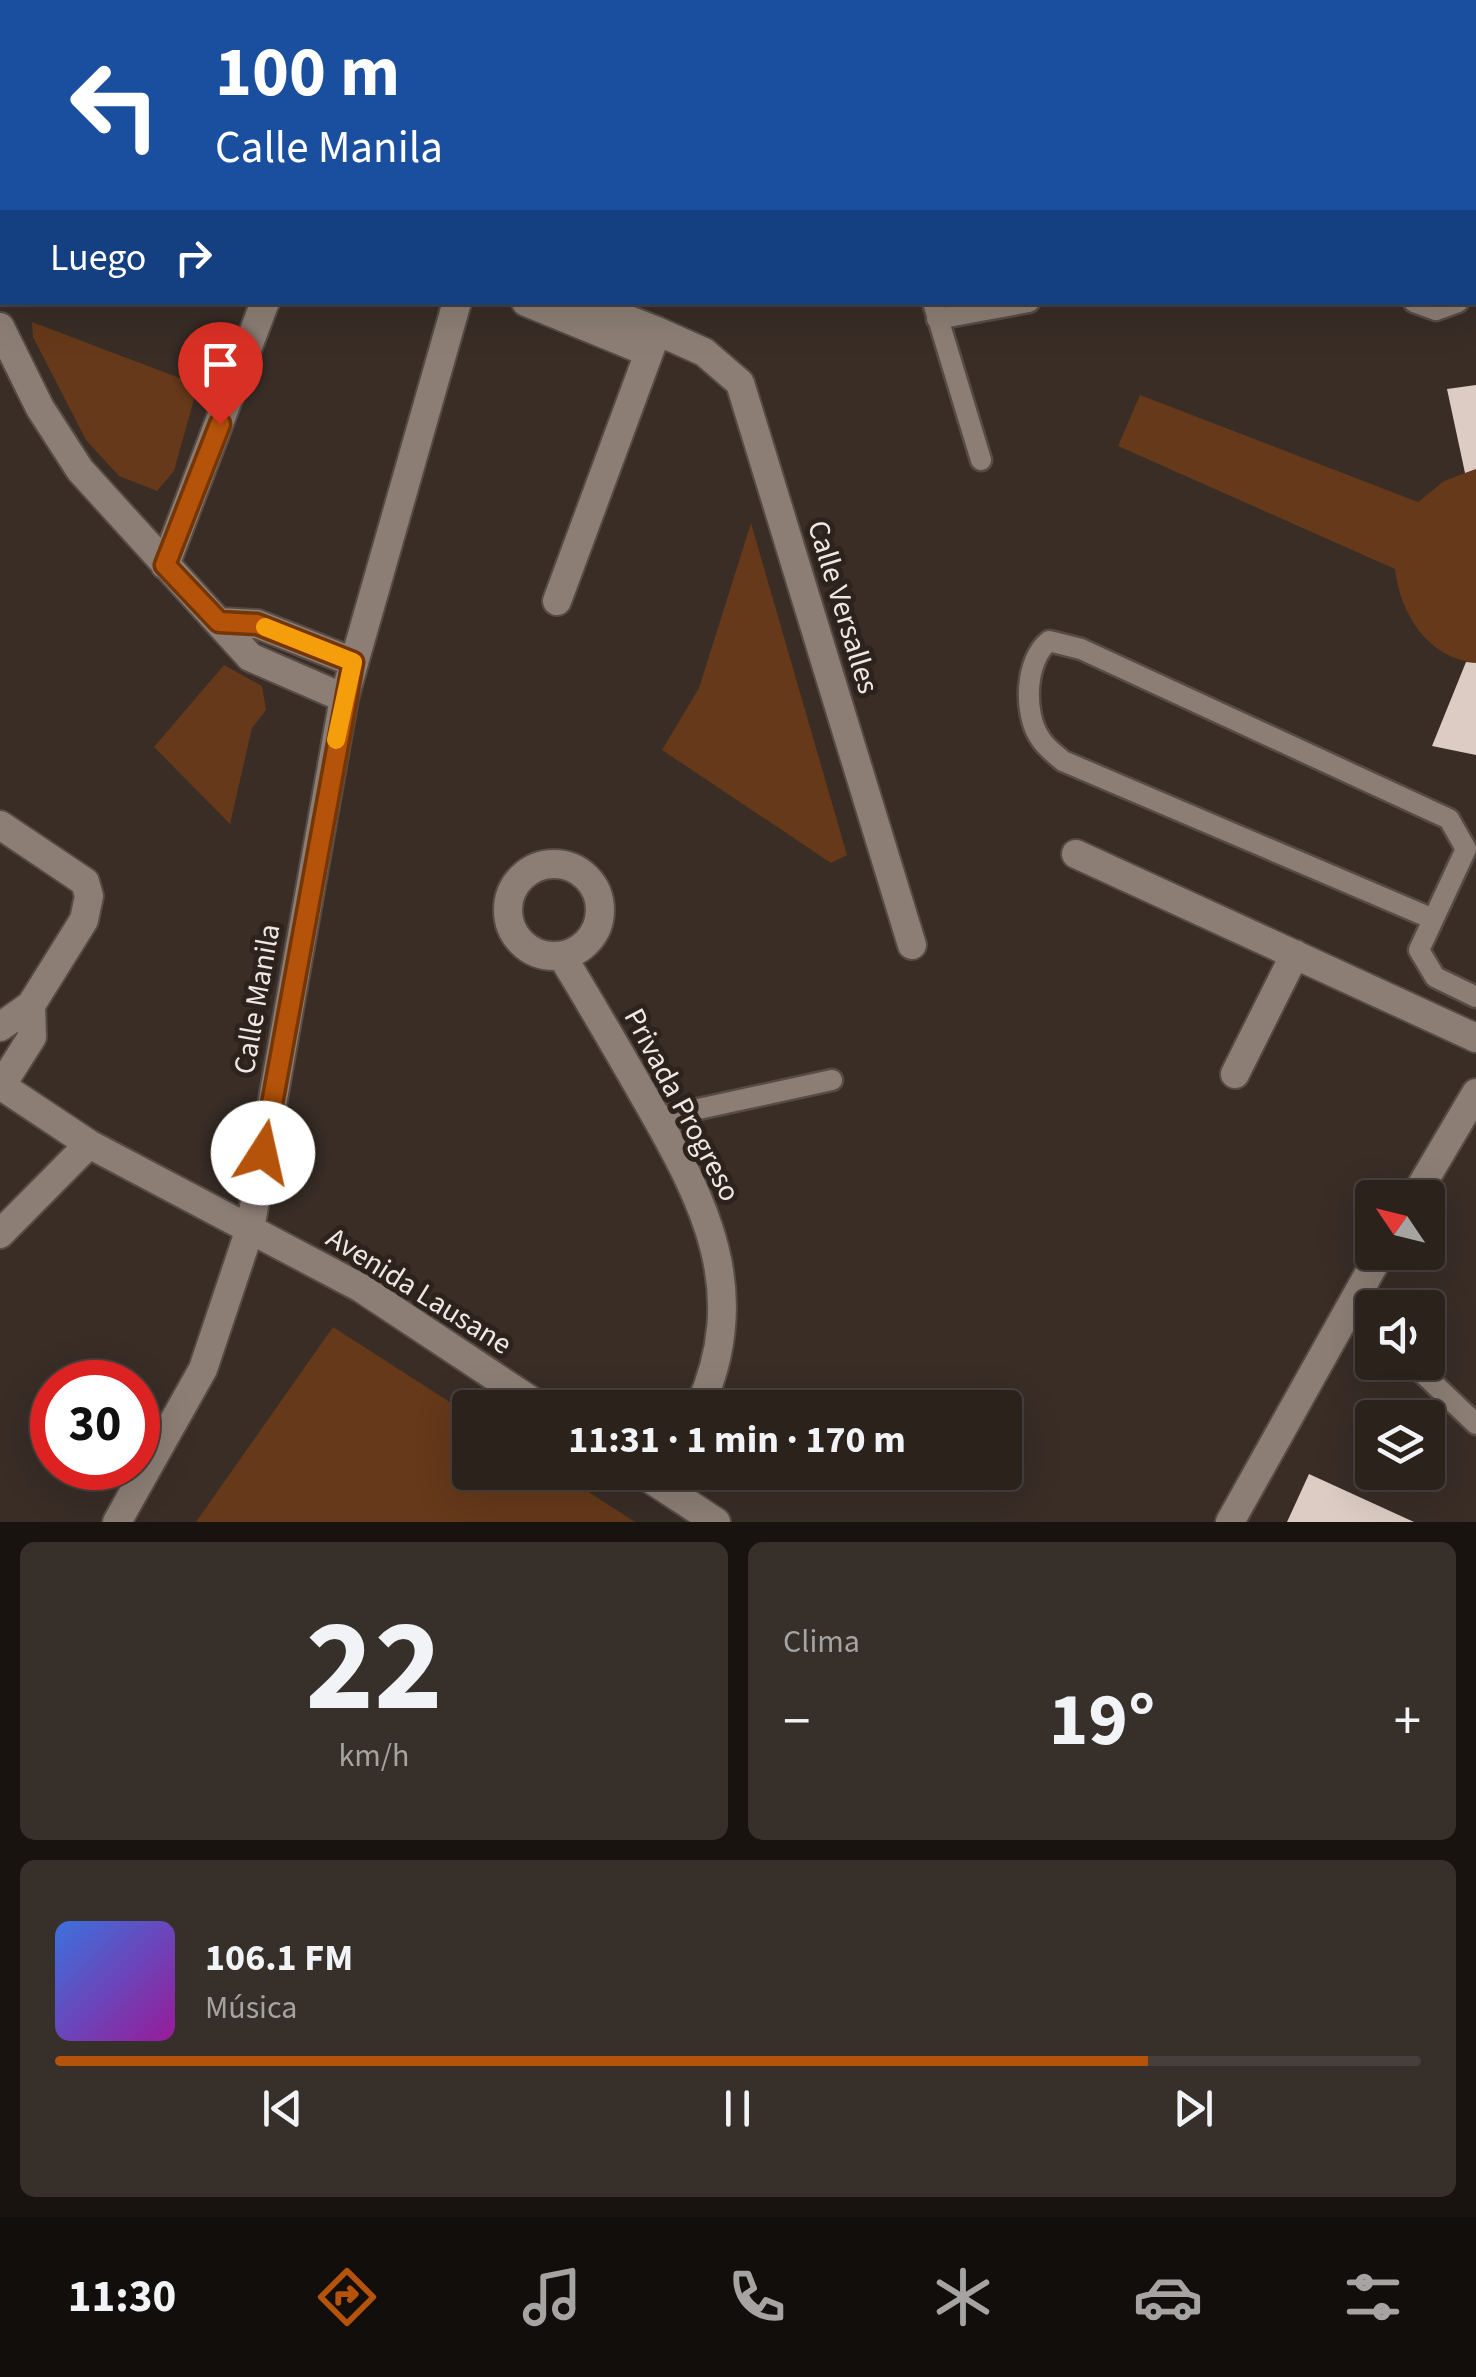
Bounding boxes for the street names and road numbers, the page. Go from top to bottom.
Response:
street label: Calle Versalles [796,515,890,699]
street label: Calle Manila [223,920,291,1078]
street label: Privada Progreso [613,1001,751,1209]
street label: Avenida Lausane [318,1217,520,1365]

